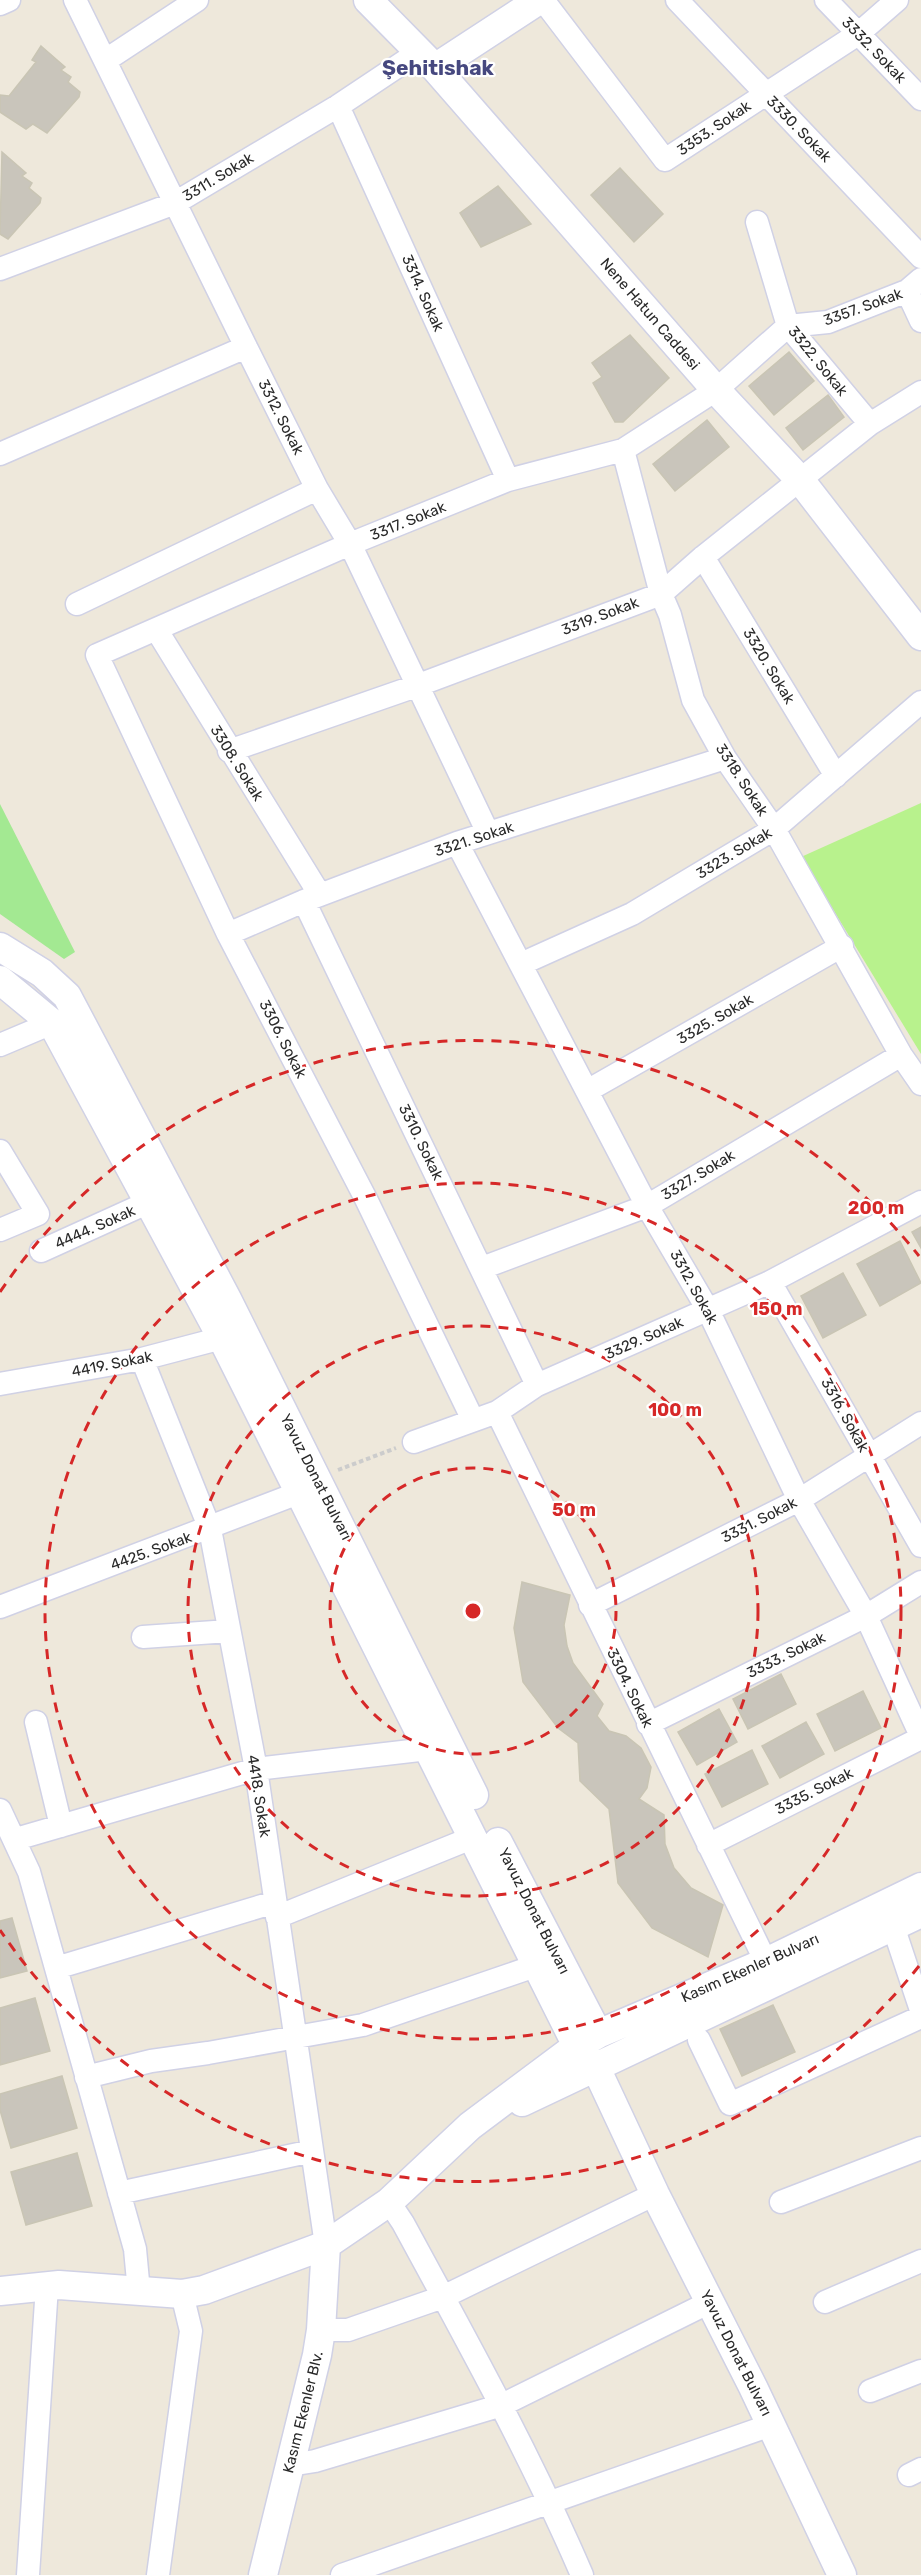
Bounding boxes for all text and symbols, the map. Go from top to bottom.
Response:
street label: 3332. Sokak [838,13,910,87]
district label: Şehitishak [382,55,495,80]
street label: 3330. Sokak [763,92,835,166]
street label: 3353. Sokak [674,97,754,159]
street label: 3311. Sokak [179,149,257,205]
street label: 3314. Sokak [398,252,448,334]
street label: Nene Hatun Caddesi [597,254,703,374]
street label: 3357. Sokak [821,284,905,330]
street label: 3322. Sokak [784,322,852,400]
street label: 3312. Sokak [254,376,308,458]
street label: 3317. Sokak [368,498,449,544]
street label: 3319. Sokak [559,593,641,639]
street label: 3320. Sokak [739,625,799,707]
street label: 3308. Sokak [207,722,268,804]
street label: 3318. Sokak [712,740,772,820]
street label: 3321. Sokak [432,818,516,860]
street label: 3323. Sokak [693,823,775,883]
street label: 3325. Sokak [674,990,756,1048]
street label: 3306. Sokak [256,997,311,1081]
street label: 3310. Sokak [395,1101,447,1183]
street label: 3327. Sokak [658,1146,738,1204]
text: 200 m [848,1197,904,1219]
street label: 4444. Sokak [52,1201,138,1253]
street label: 3312. Sokak [666,1247,722,1327]
text: 150 m [749,1298,803,1320]
street label: 3329. Sokak [602,1313,686,1363]
street label: 4419. Sokak [70,1347,154,1381]
street label: 3316. Sokak [817,1375,873,1456]
text: 100 m [648,1399,702,1421]
street label: Yavuz Donat Bulvarı [276,1411,356,1543]
street label: 3331. Sokak [718,1493,800,1547]
text: 50 m [552,1499,596,1521]
street label: 4425. Sokak [108,1528,194,1574]
centre of rings [463,1601,483,1621]
street label: 3333. Sokak [744,1628,828,1682]
street label: 3304. Sokak [603,1646,657,1731]
street label: 4418. Sokak [244,1754,274,1839]
street label: 3335. Sokak [772,1764,856,1818]
street label: Yavuz Donat Bulvarı [494,1845,574,1977]
street label: Kasım Ekenler Bulvarı [678,1930,822,2006]
street label: Yavuz Donat Bulvarı [696,2287,776,2419]
street label: Kasım Ekenler Blv. [279,2349,327,2475]

